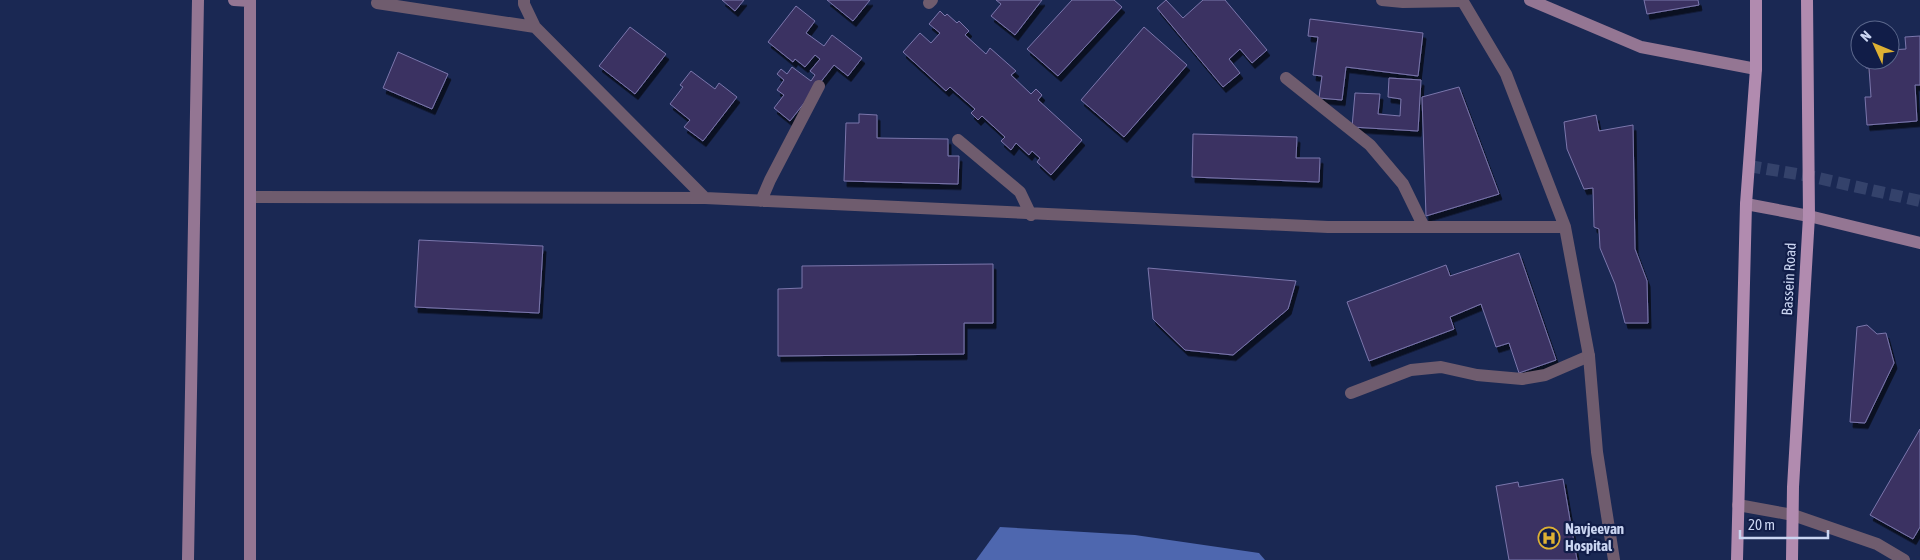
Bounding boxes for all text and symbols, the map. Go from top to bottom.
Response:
north arrow [1850,20,1900,70]
text: N [1857,27,1874,44]
street label: Bassein Road [1778,242,1799,316]
scale bar [1740,508,1828,540]
text: 20 m [1748,516,1775,533]
place label: Navjeevan Hospital [1565,520,1624,554]
hospital icon: Navjeevan Hospital [1537,526,1561,550]

